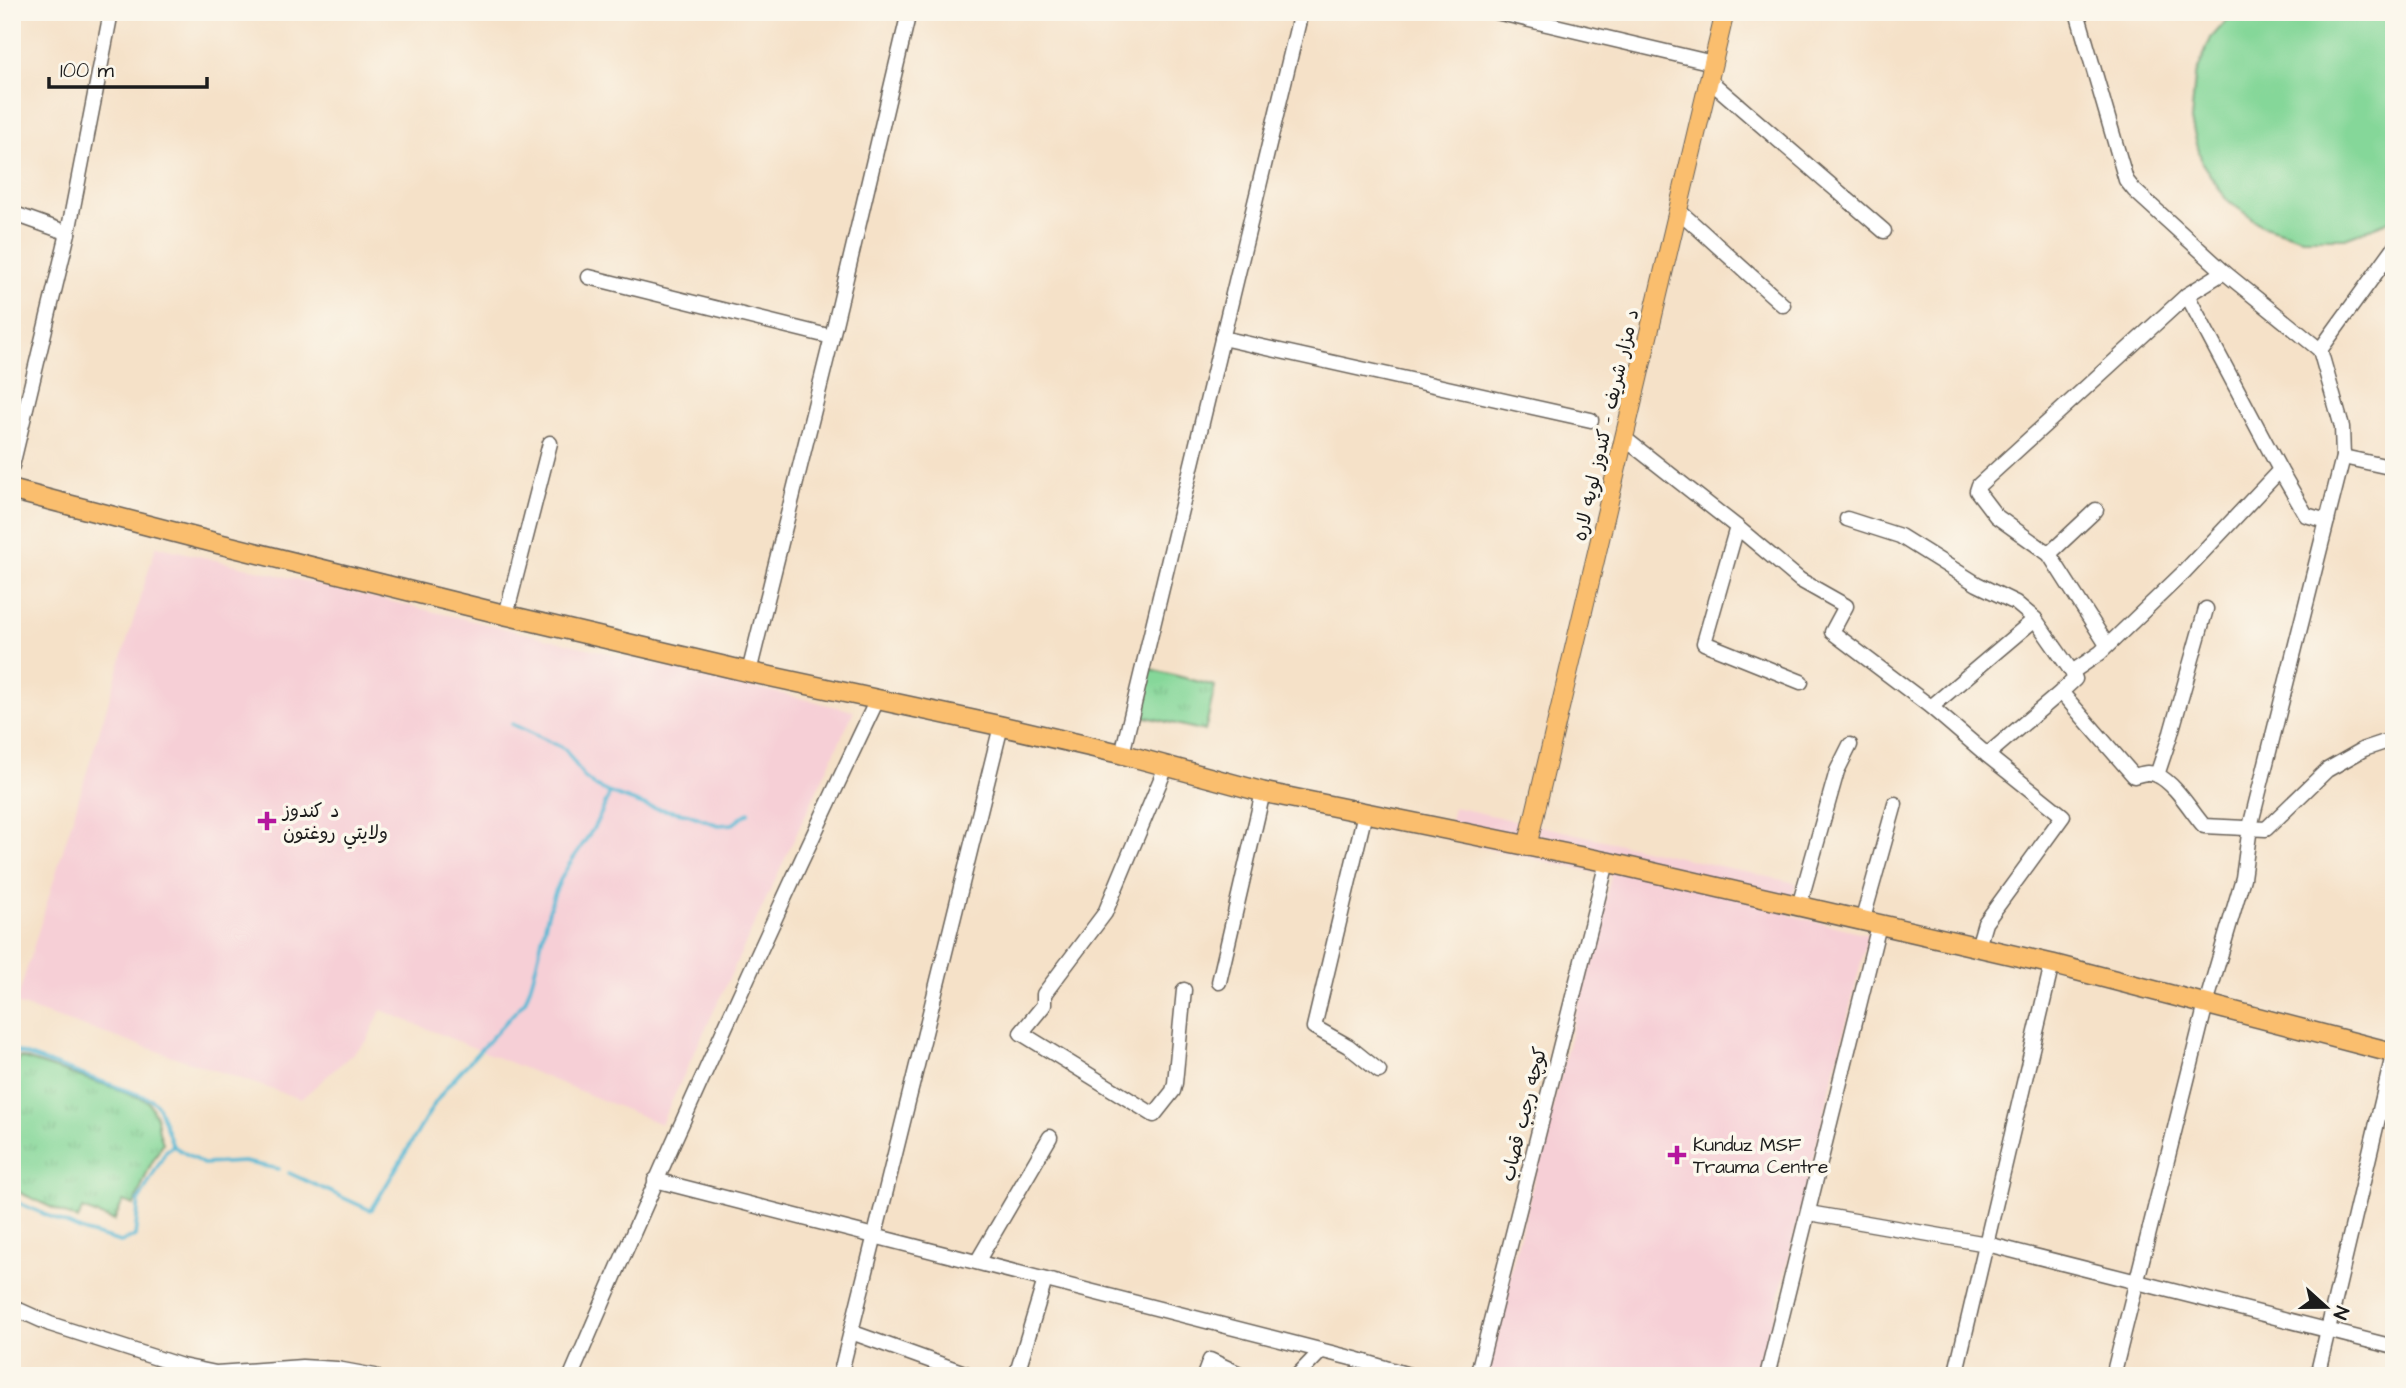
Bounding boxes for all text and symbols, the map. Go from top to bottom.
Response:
scale bar [49,46,206,90]
text: 100 m [60,56,115,85]
street label: د مزار شریف - کندوز لویه لاره [1567,307,1646,544]
place label: د کندوز ولایتي روغتون [281,798,388,849]
marker: د کندوز ولایتي روغتون [257,811,277,831]
street label: کوچه رجب قصاب [1495,1044,1554,1184]
place label: Kunduz MSF Trauma Centre [1693,1132,1828,1181]
marker: Kunduz MSF Trauma Centre [1667,1145,1687,1165]
north arrow [2290,1272,2360,1342]
text: N [2326,1302,2355,1323]

